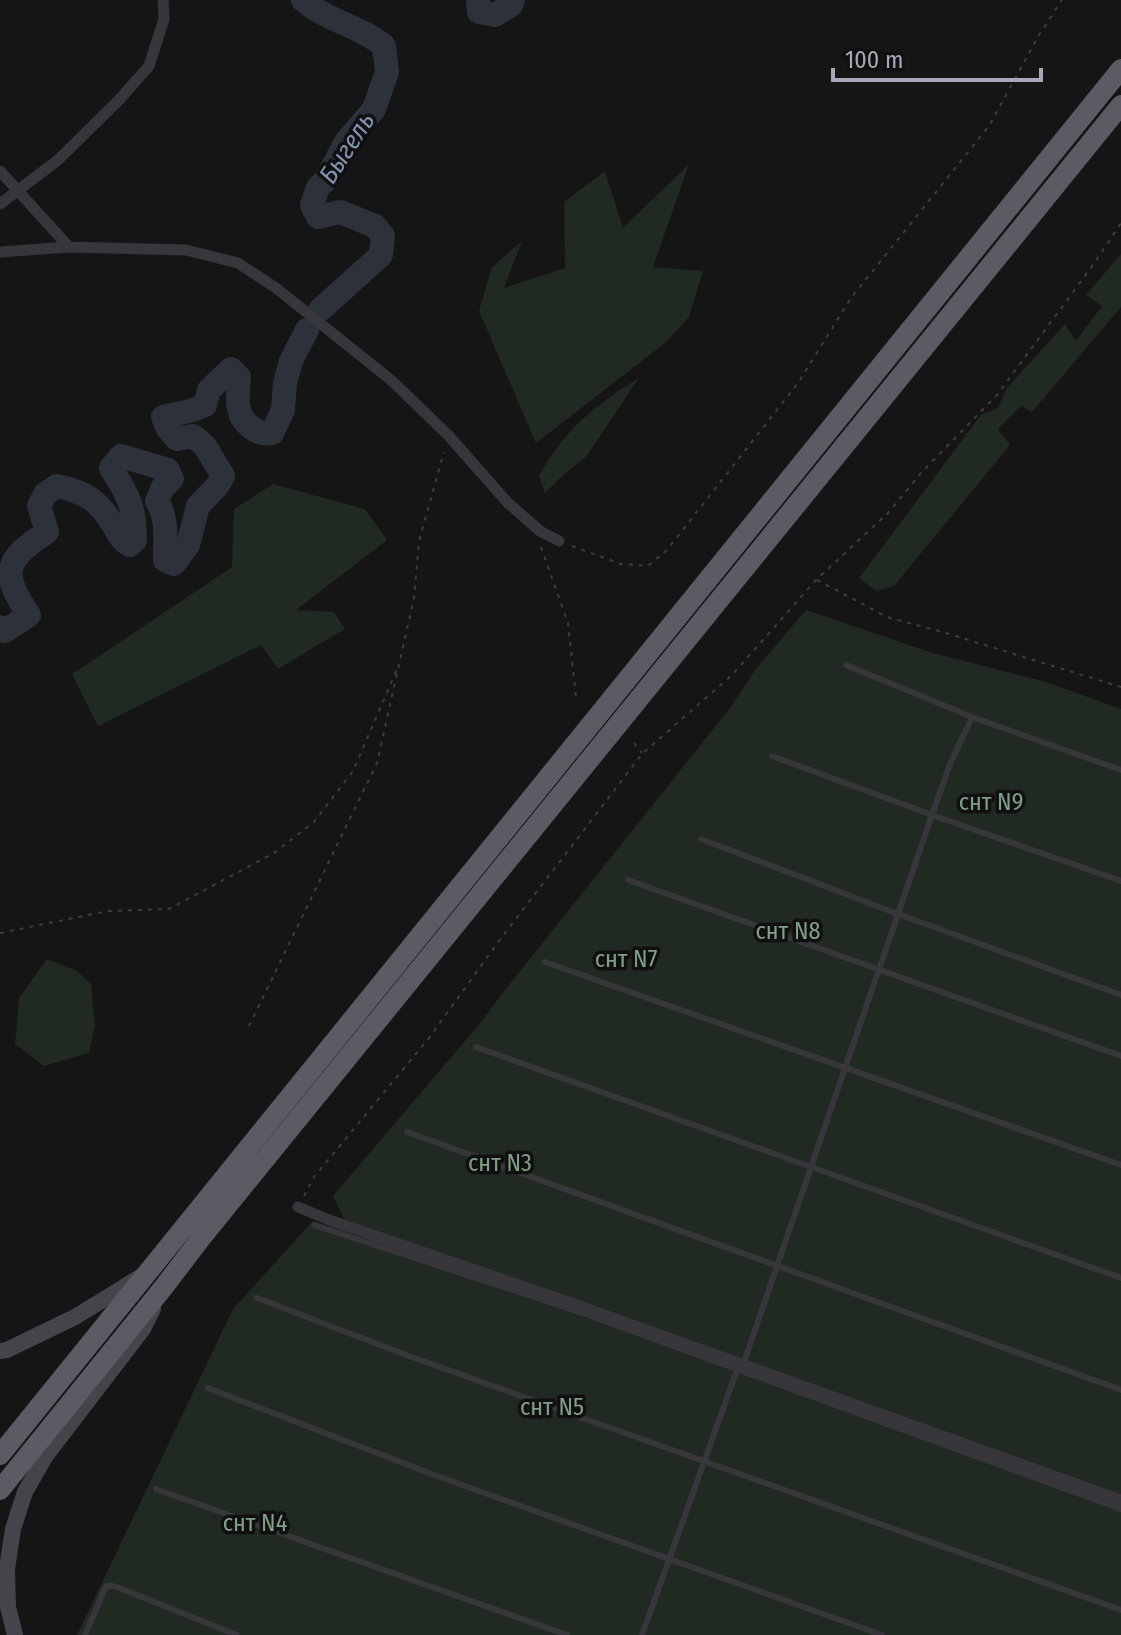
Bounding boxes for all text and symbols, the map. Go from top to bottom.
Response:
scale bar [833,32,1041,82]
text: 100 m [845,46,903,74]
water label: Быгель [313,107,381,189]
park label: снт N9 [959,788,1023,816]
park label: снт N8 [755,917,821,945]
park label: снт N7 [595,945,658,973]
park label: снт N3 [468,1149,532,1177]
park label: снт N5 [520,1393,584,1421]
park label: снт N4 [223,1509,287,1537]

